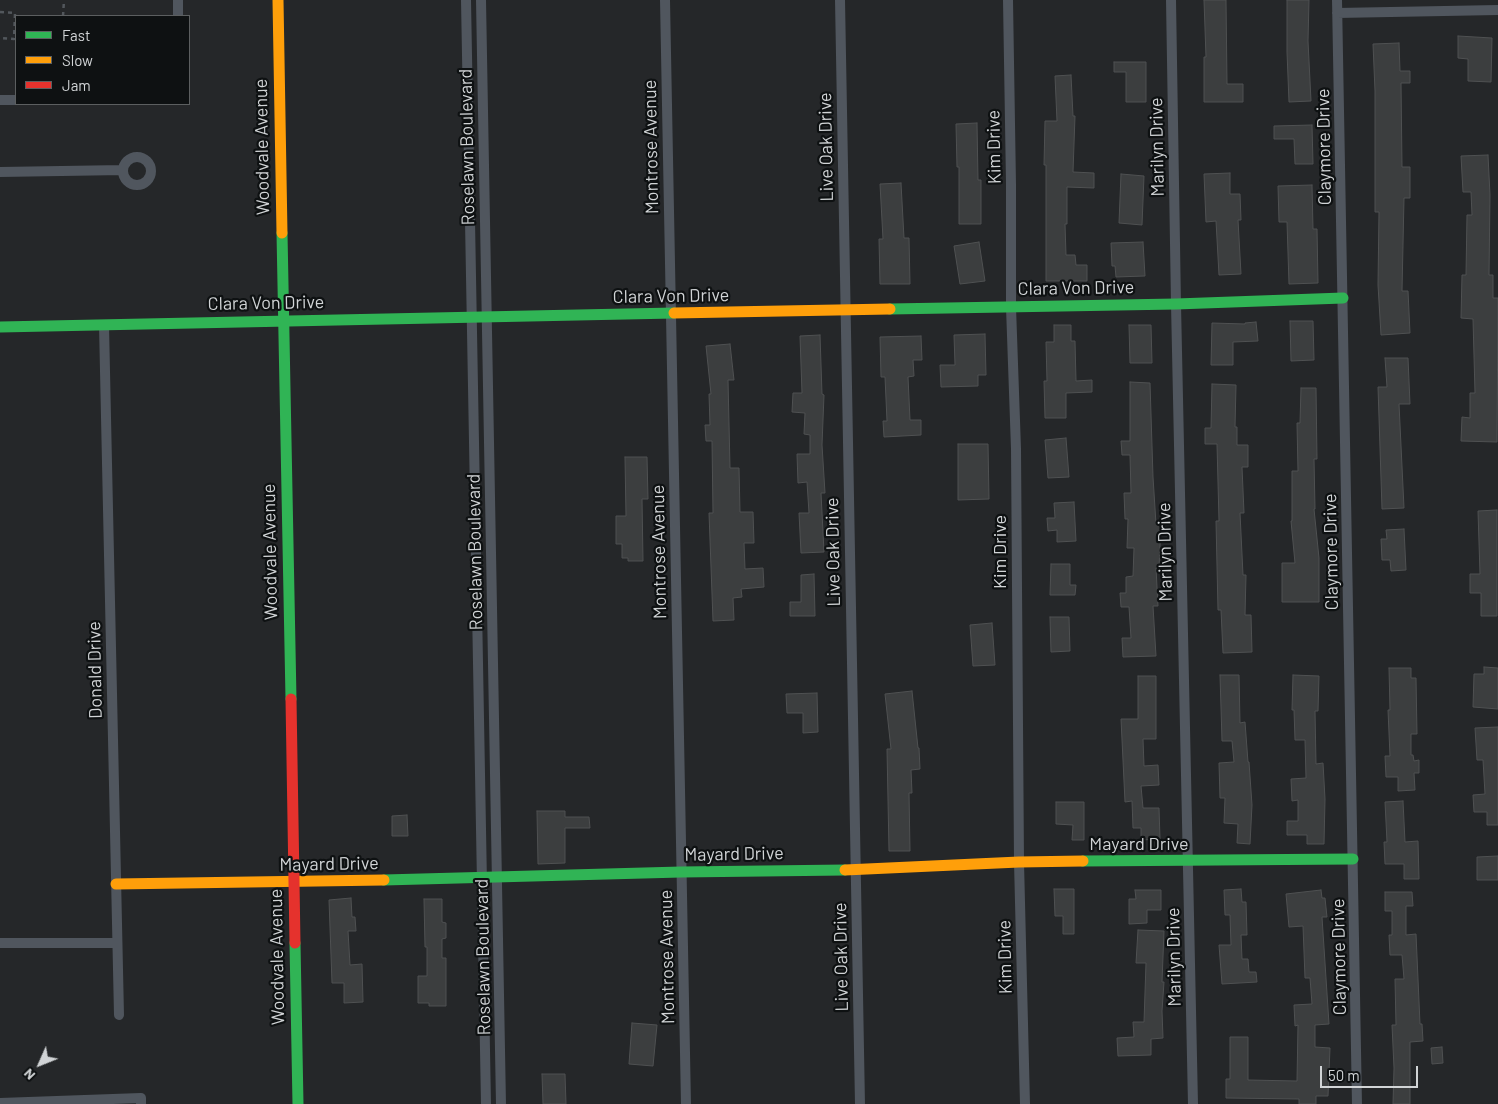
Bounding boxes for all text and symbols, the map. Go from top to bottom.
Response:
legend [15,15,190,105]
text: Fast [62,26,90,44]
text: Slow [62,51,93,69]
street label: Roselawn Boulevard [455,69,479,225]
text: Jam [62,76,91,94]
street label: Woodvale Avenue [250,79,274,215]
street label: Montrose Avenue [639,80,663,214]
street label: Claymore Drive [1312,88,1336,206]
street label: Live Oak Drive [814,92,838,202]
street label: Marilyn Drive [1145,97,1169,197]
street label: Kim Drive [983,110,1005,184]
street label: Clara Von Drive [1018,276,1134,300]
street label: Clara Von Drive [613,284,729,308]
street label: Clara Von Drive [208,291,324,315]
street label: Roselawn Boulevard [463,474,487,630]
street label: Woodvale Avenue [258,484,282,620]
street label: Montrose Avenue [647,485,671,619]
street label: Claymore Drive [1319,493,1343,611]
street label: Live Oak Drive [821,497,845,607]
street label: Marilyn Drive [1153,502,1177,602]
street label: Kim Drive [989,515,1011,589]
street label: Donald Drive [83,621,107,719]
street label: Mayard Drive [1089,833,1189,855]
street label: Mayard Drive [684,842,784,866]
street label: Mayard Drive [279,852,379,876]
street label: Roselawn Boulevard [471,879,495,1035]
street label: Woodvale Avenue [265,889,289,1025]
street label: Montrose Avenue [655,890,679,1024]
street label: Claymore Drive [1327,898,1351,1016]
street label: Live Oak Drive [829,902,853,1012]
street label: Marilyn Drive [1162,907,1186,1007]
street label: Kim Drive [994,920,1016,994]
north arrow [15,1039,65,1089]
scale bar [1323,1056,1420,1088]
text: N [20,1066,38,1084]
text: 50 m [1328,1066,1360,1084]

